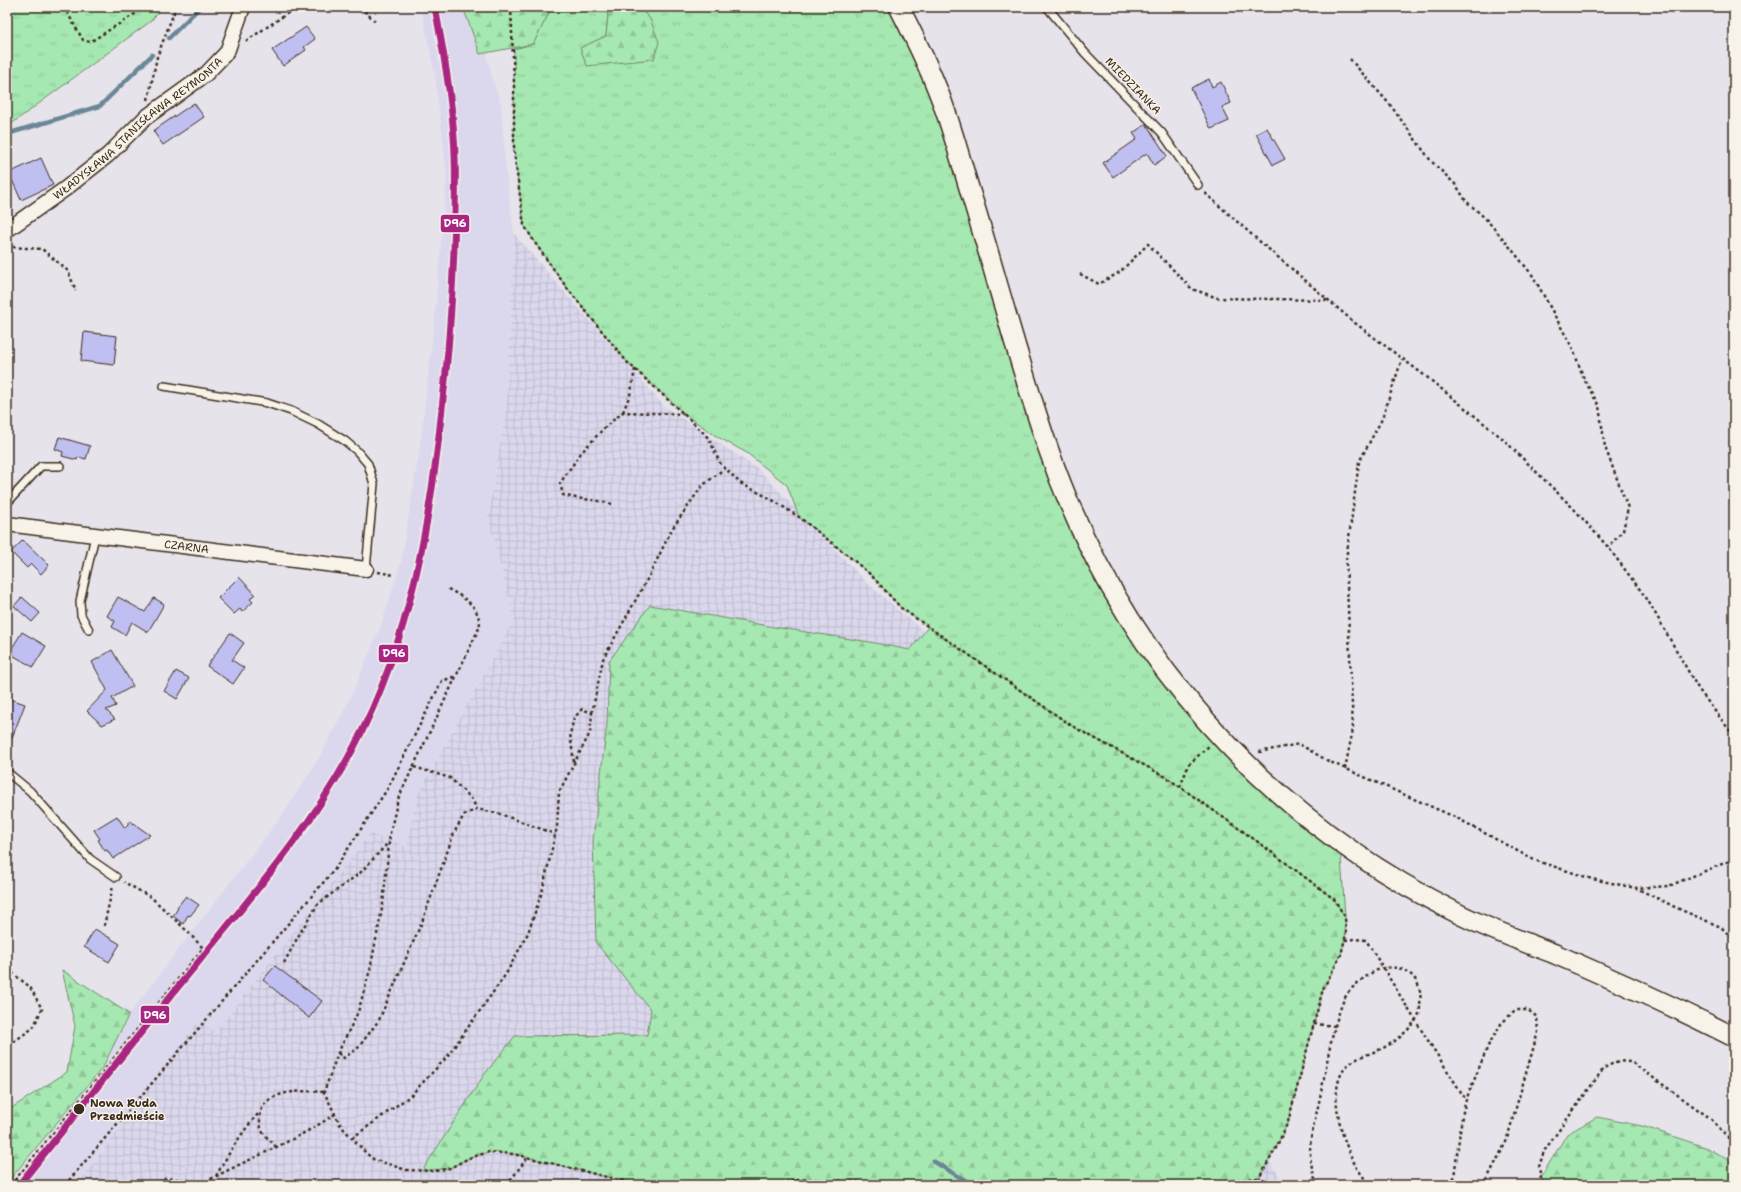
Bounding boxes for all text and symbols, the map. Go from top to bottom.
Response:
street label: WŁADYSŁAWA STANISŁAWA REYMONTA [50,54,226,203]
street label: MIEDZIANKA [1102,54,1164,118]
line badge: D96 [440,214,470,233]
text: D96 [443,216,467,231]
street label: CZARNA [163,536,210,557]
line badge: D96 [378,644,409,663]
text: D96 [382,646,406,661]
line badge: D96 [140,1005,170,1024]
text: D96 [143,1008,167,1023]
place label: Nowa Ruda Przedmieście [90,1096,165,1124]
marker: Nowa Ruda Przedmieście [72,1102,86,1116]

